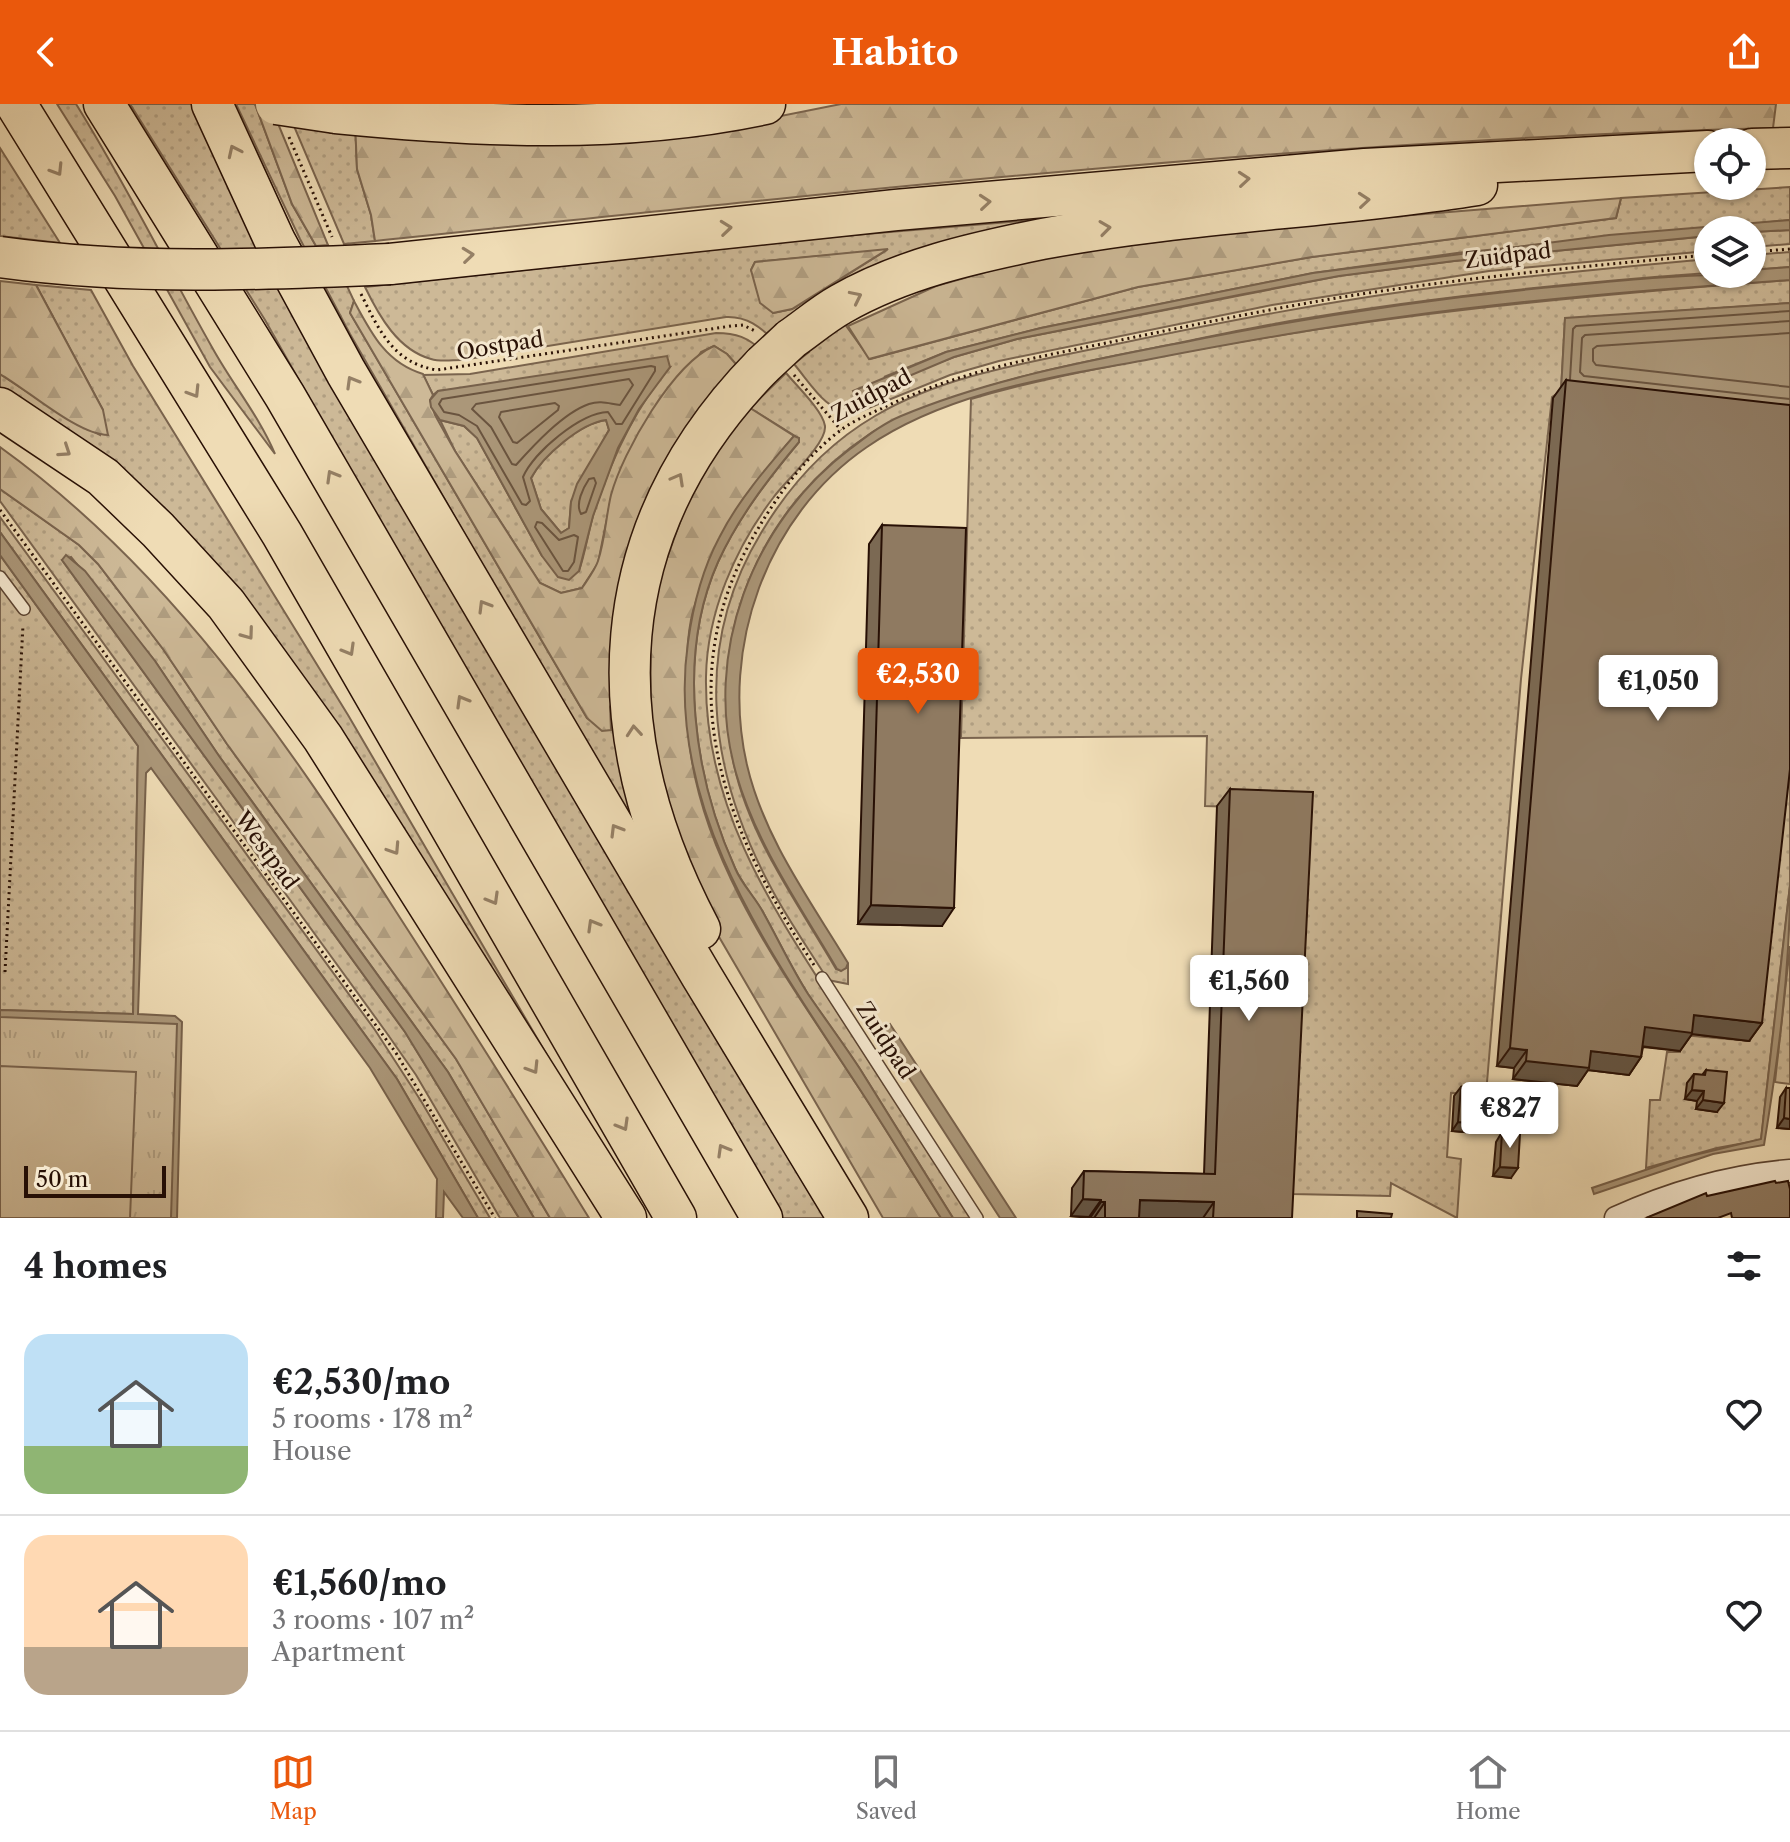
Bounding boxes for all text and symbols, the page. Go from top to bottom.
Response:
icon: back [24,30,68,74]
text: Habito [831,30,959,74]
icon: share [1722,30,1766,74]
map controls [1694,128,1766,288]
button: locate [1694,128,1766,200]
one-way arrow [228,144,244,159]
one-way arrow [48,161,63,176]
one-way arrow [1238,171,1251,188]
one-way arrow [1358,192,1371,209]
one-way arrow [979,194,992,211]
button: layers [1694,216,1766,288]
one-way arrow [720,219,733,236]
one-way arrow [1098,220,1112,237]
street label: Zuidpad [1463,237,1553,274]
one-way arrow [462,247,475,264]
one-way arrow [848,291,862,307]
street label: Oostpad [455,325,545,366]
street label: Zuidpad [827,363,916,428]
one-way arrow [346,376,362,391]
one-way arrow [184,383,199,398]
one-way arrow [56,441,70,456]
one-way arrow [326,470,342,485]
one-way arrow [668,473,684,488]
one-way arrow [478,600,494,615]
one-way arrow [238,625,253,639]
one-way arrow [339,641,355,656]
pin: €2,530 [853,648,983,716]
pin: €1,050 [1593,655,1723,723]
text: €2,530 [876,658,960,690]
text: €1,050 [1617,665,1699,697]
one-way arrow [456,695,472,710]
one-way arrow [625,724,642,737]
street label: Westpad [229,805,304,895]
one-way arrow [610,824,626,839]
one-way arrow [384,840,399,855]
one-way arrow [483,890,499,905]
one-way arrow [587,920,603,934]
pin: €1,560 [1184,955,1314,1023]
text: €1,560 [1208,965,1290,997]
street label: Zuidpad [851,996,921,1084]
one-way arrow [524,1059,539,1074]
pin: €827 [1463,1082,1557,1150]
text: €827 [1479,1092,1541,1124]
one-way arrow [613,1116,629,1131]
one-way arrow [717,1145,733,1159]
scale bar [24,1162,166,1198]
text: 50 m [36,1166,88,1193]
icon: filters [1722,1244,1766,1288]
text: 4 homes [24,1245,168,1287]
text: €2,530/mo [272,1361,450,1403]
icon: home [88,1366,184,1462]
icon: heart [1722,1392,1766,1436]
text: 5 rooms · 178 m² [272,1403,473,1435]
text: House [272,1435,352,1467]
text: €1,560/mo [272,1562,447,1604]
icon: home [88,1567,184,1663]
icon: heart [1722,1593,1766,1637]
text: 3 rooms · 107 m² [272,1604,474,1636]
text: Apartment [272,1636,405,1668]
tab: Map [270,1750,317,1825]
tab: Saved [856,1750,917,1825]
tab: Home [1456,1750,1520,1825]

